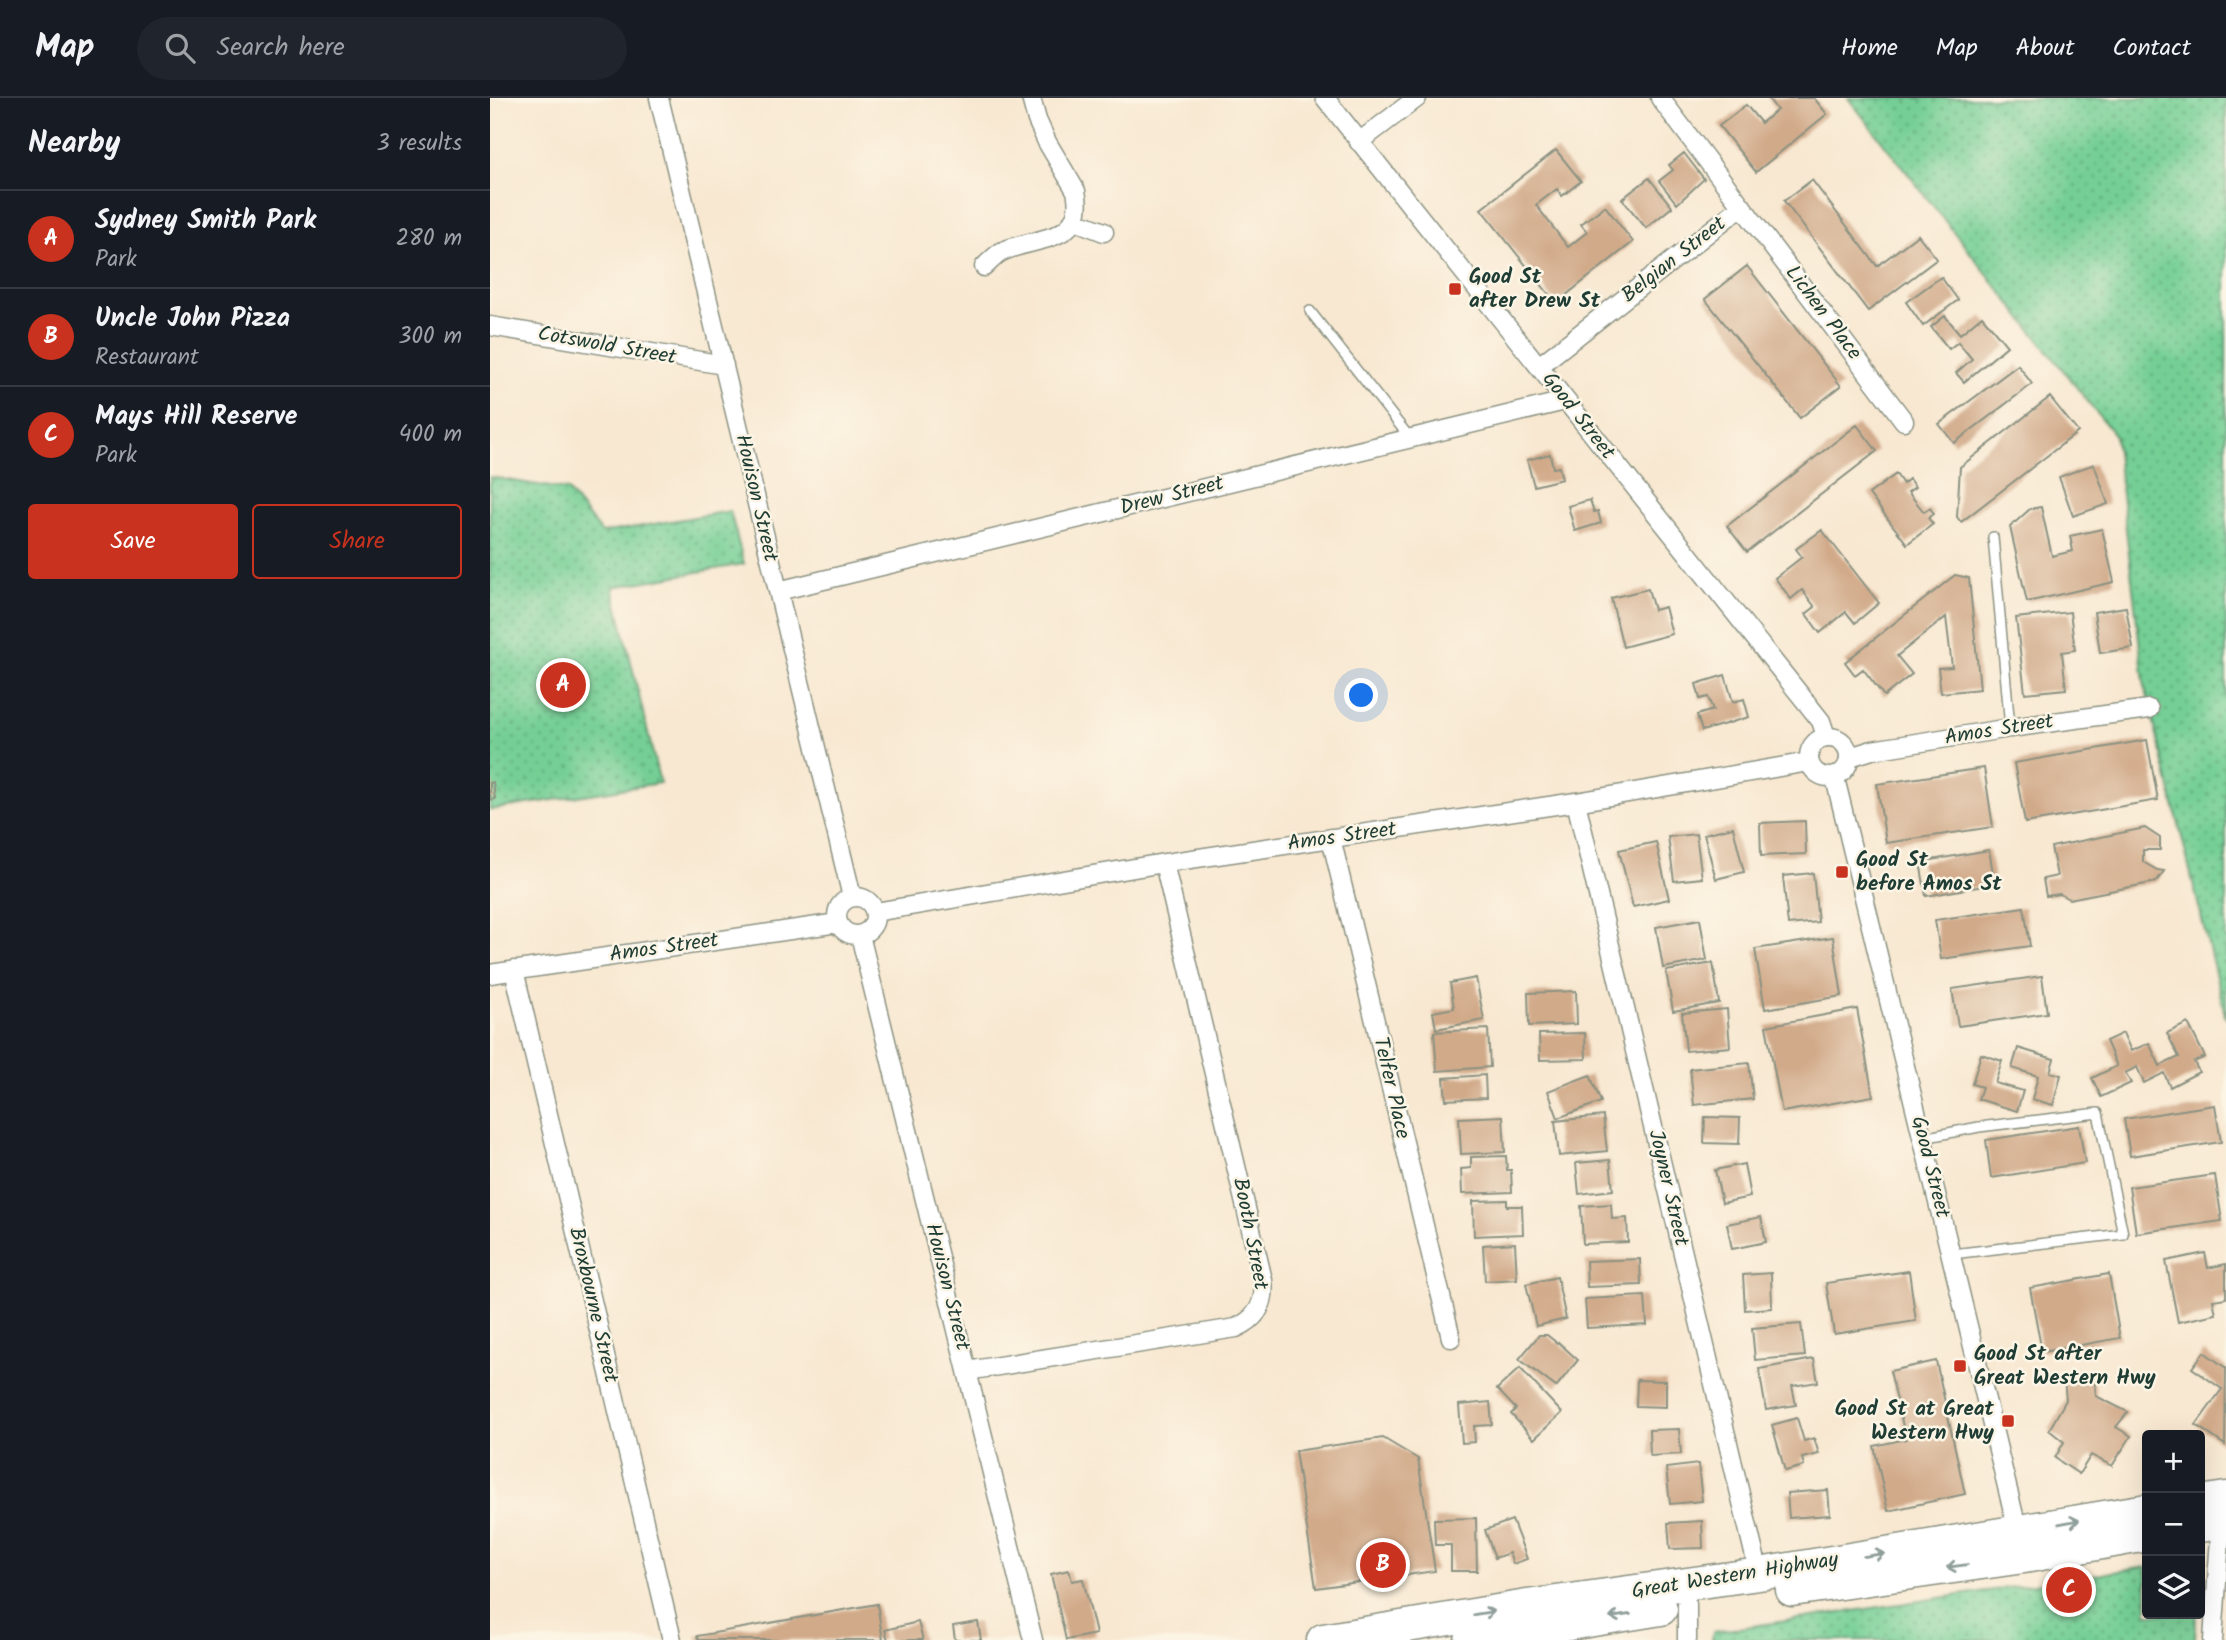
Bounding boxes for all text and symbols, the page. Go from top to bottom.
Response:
search box [137,17,627,80]
text: Map [35,22,95,75]
text: Search here [217,27,345,69]
icon: search [161,29,199,67]
text: Home [1841,29,1898,68]
text: Map [1936,29,1978,68]
text: About [2016,29,2074,68]
text: Contact [2112,29,2191,68]
text: Nearby [28,120,120,168]
text: 3 results [376,126,462,162]
text: Sydney Smith Park [95,200,316,242]
street label: Belgian Street [1614,208,1734,312]
text: A [44,221,58,257]
text: 280 m [396,221,462,257]
text: Park [95,242,137,278]
street label: Lichen Place [1776,259,1870,368]
place label: Good St after Drew St [1469,261,1601,318]
marker: Good St after Drew St [1447,281,1463,297]
text: Uncle John Pizza [95,298,290,340]
street label: Cotswold Street [535,318,680,375]
text: B [44,319,58,355]
text: 300 m [398,319,462,355]
text: Restaurant [95,340,199,376]
street label: Good Street [1533,365,1624,468]
text: Mays Hill Reserve [95,396,297,438]
text: C [44,417,58,453]
text: 400 m [399,417,462,453]
street label: Houison Street [725,431,787,566]
text: Park [95,438,137,474]
street label: Drew Street [1117,467,1228,525]
button: Save [28,504,238,579]
button: Share [252,504,462,579]
pin: A [540,659,586,711]
your location [1344,678,1378,712]
street label: Amos Street [1942,705,2057,755]
street label: Amos Street [1285,813,1399,861]
place label: Good St before Amos St [1856,844,2002,901]
marker: Good St before Amos St [1834,864,1850,880]
street label: Amos Street [607,924,721,972]
street label: Telfer Place [1363,1034,1419,1143]
street label: Good Street [1901,1113,1959,1222]
street label: Joyner Street [1639,1127,1698,1250]
street label: Booth Street [1223,1175,1277,1294]
street label: Houison Street [915,1220,979,1355]
street label: Broxbourne Street [559,1224,627,1387]
place label: Good St after Great Western Hwy [1974,1338,2156,1395]
marker: Good St after Great Western Hwy [1952,1358,1968,1374]
place label: Good St at Great Western Hwy [1835,1393,1995,1450]
marker: Good St at Great Western Hwy [2000,1413,2016,1429]
map controls [2142,1430,2205,1619]
button: + [2142,1430,2205,1493]
button: − [2142,1493,2205,1556]
one-way arrow [2057,1515,2080,1528]
pin: B [1360,1539,1406,1591]
street label: Great Western Highway [1629,1543,1841,1609]
one-way arrow [1862,1548,1885,1561]
button: layers [2142,1556,2205,1619]
one-way arrow [1946,1560,1969,1573]
pin: C [2046,1564,2092,1616]
one-way arrow [1472,1606,1495,1619]
one-way arrow [1609,1610,1631,1623]

